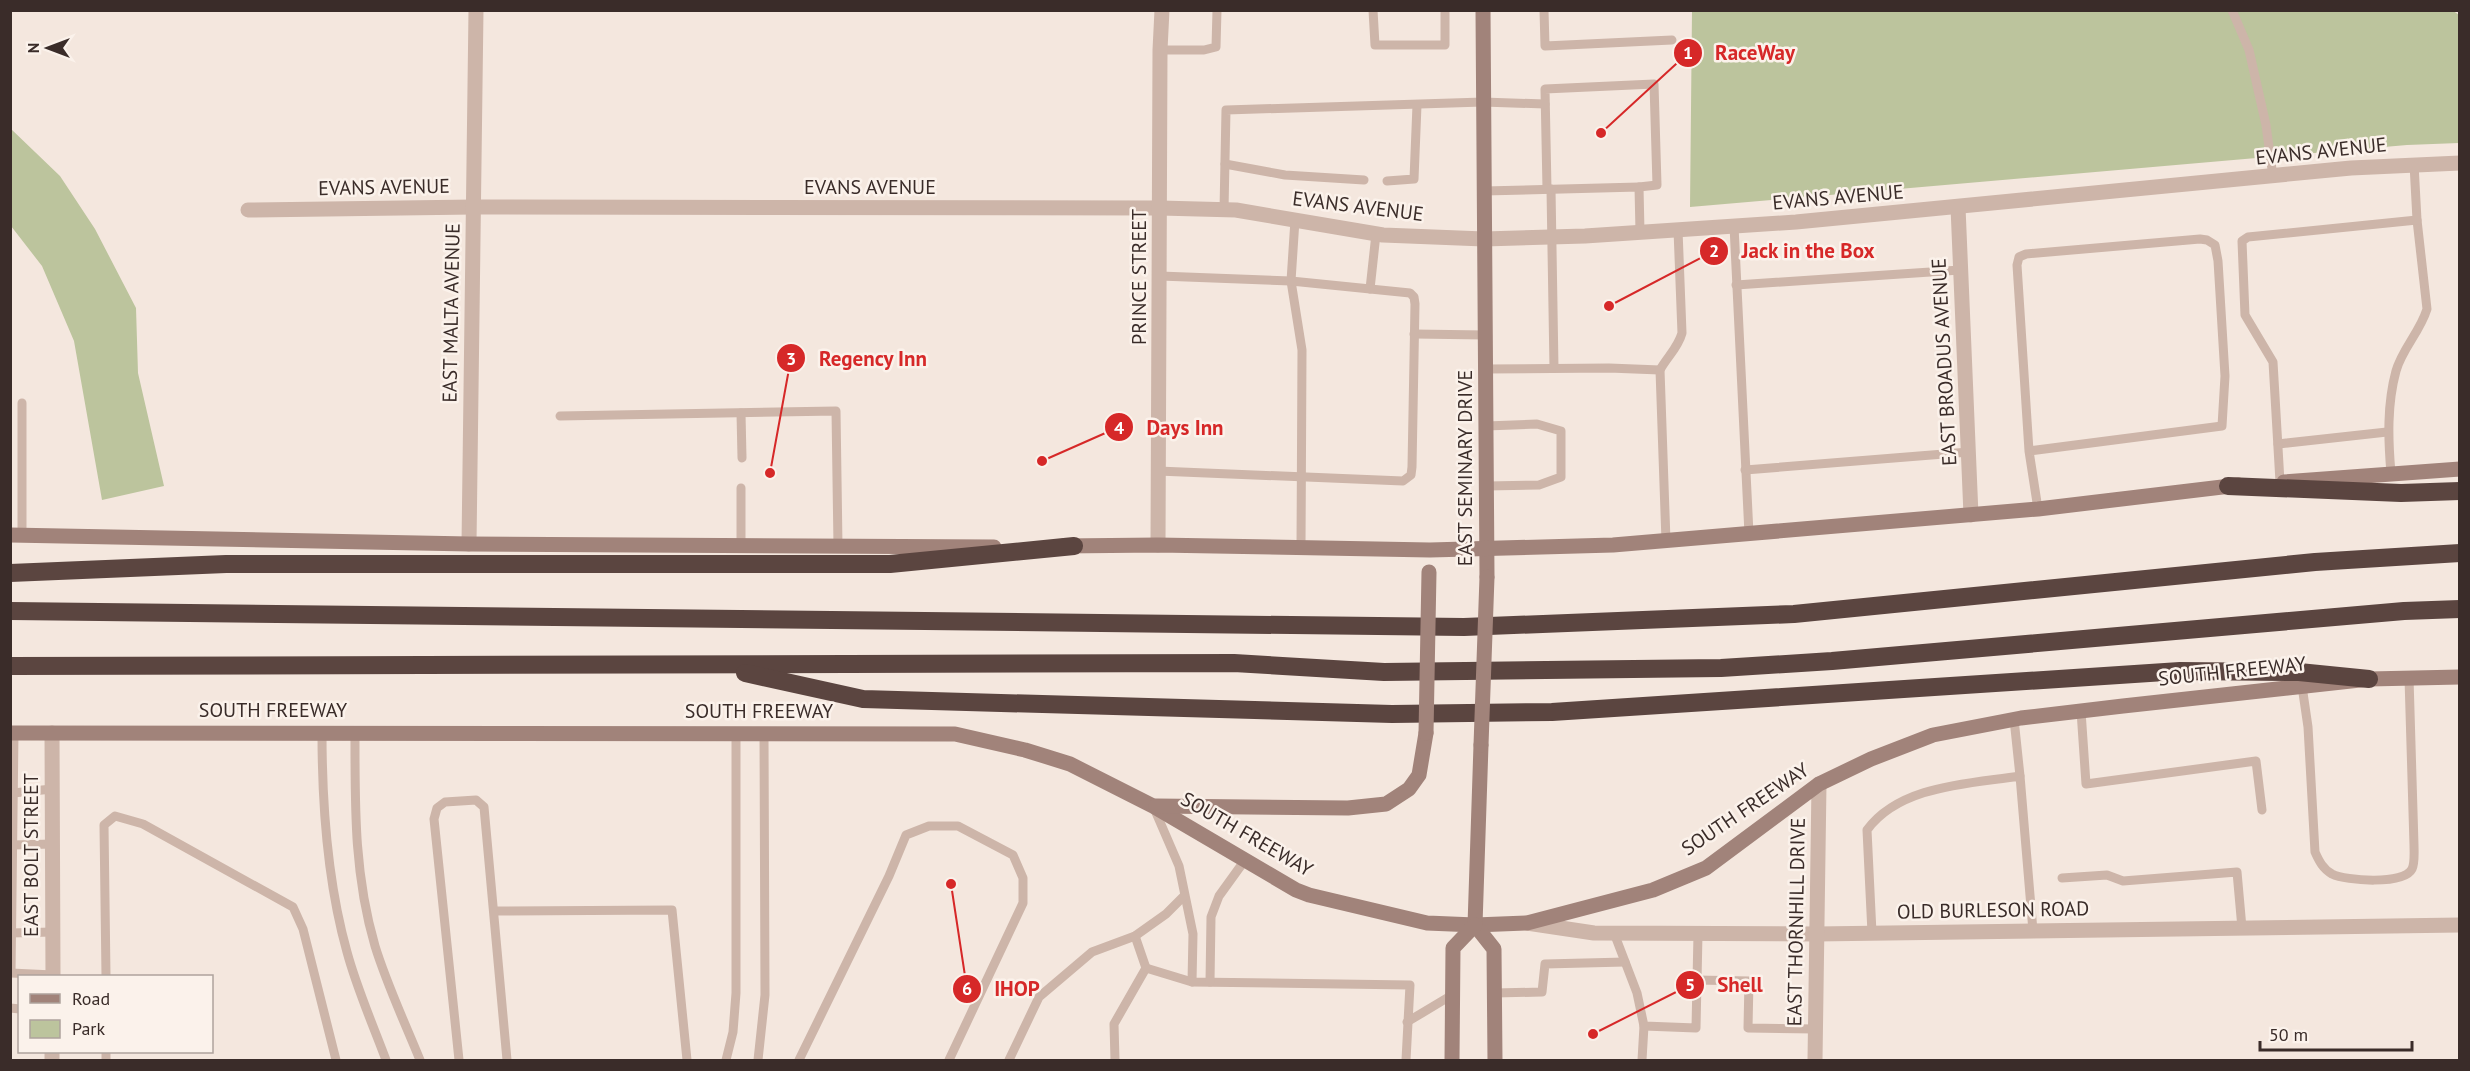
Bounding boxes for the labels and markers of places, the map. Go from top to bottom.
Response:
callout: RaceWay [1673,34,1807,73]
callout: Jack in the Box [1699,231,1886,270]
callout: Regency Inn [776,339,939,378]
callout: Days Inn [1104,408,1235,447]
callout: Shell [1675,965,1774,1004]
callout: IHOP [952,969,1052,1008]

